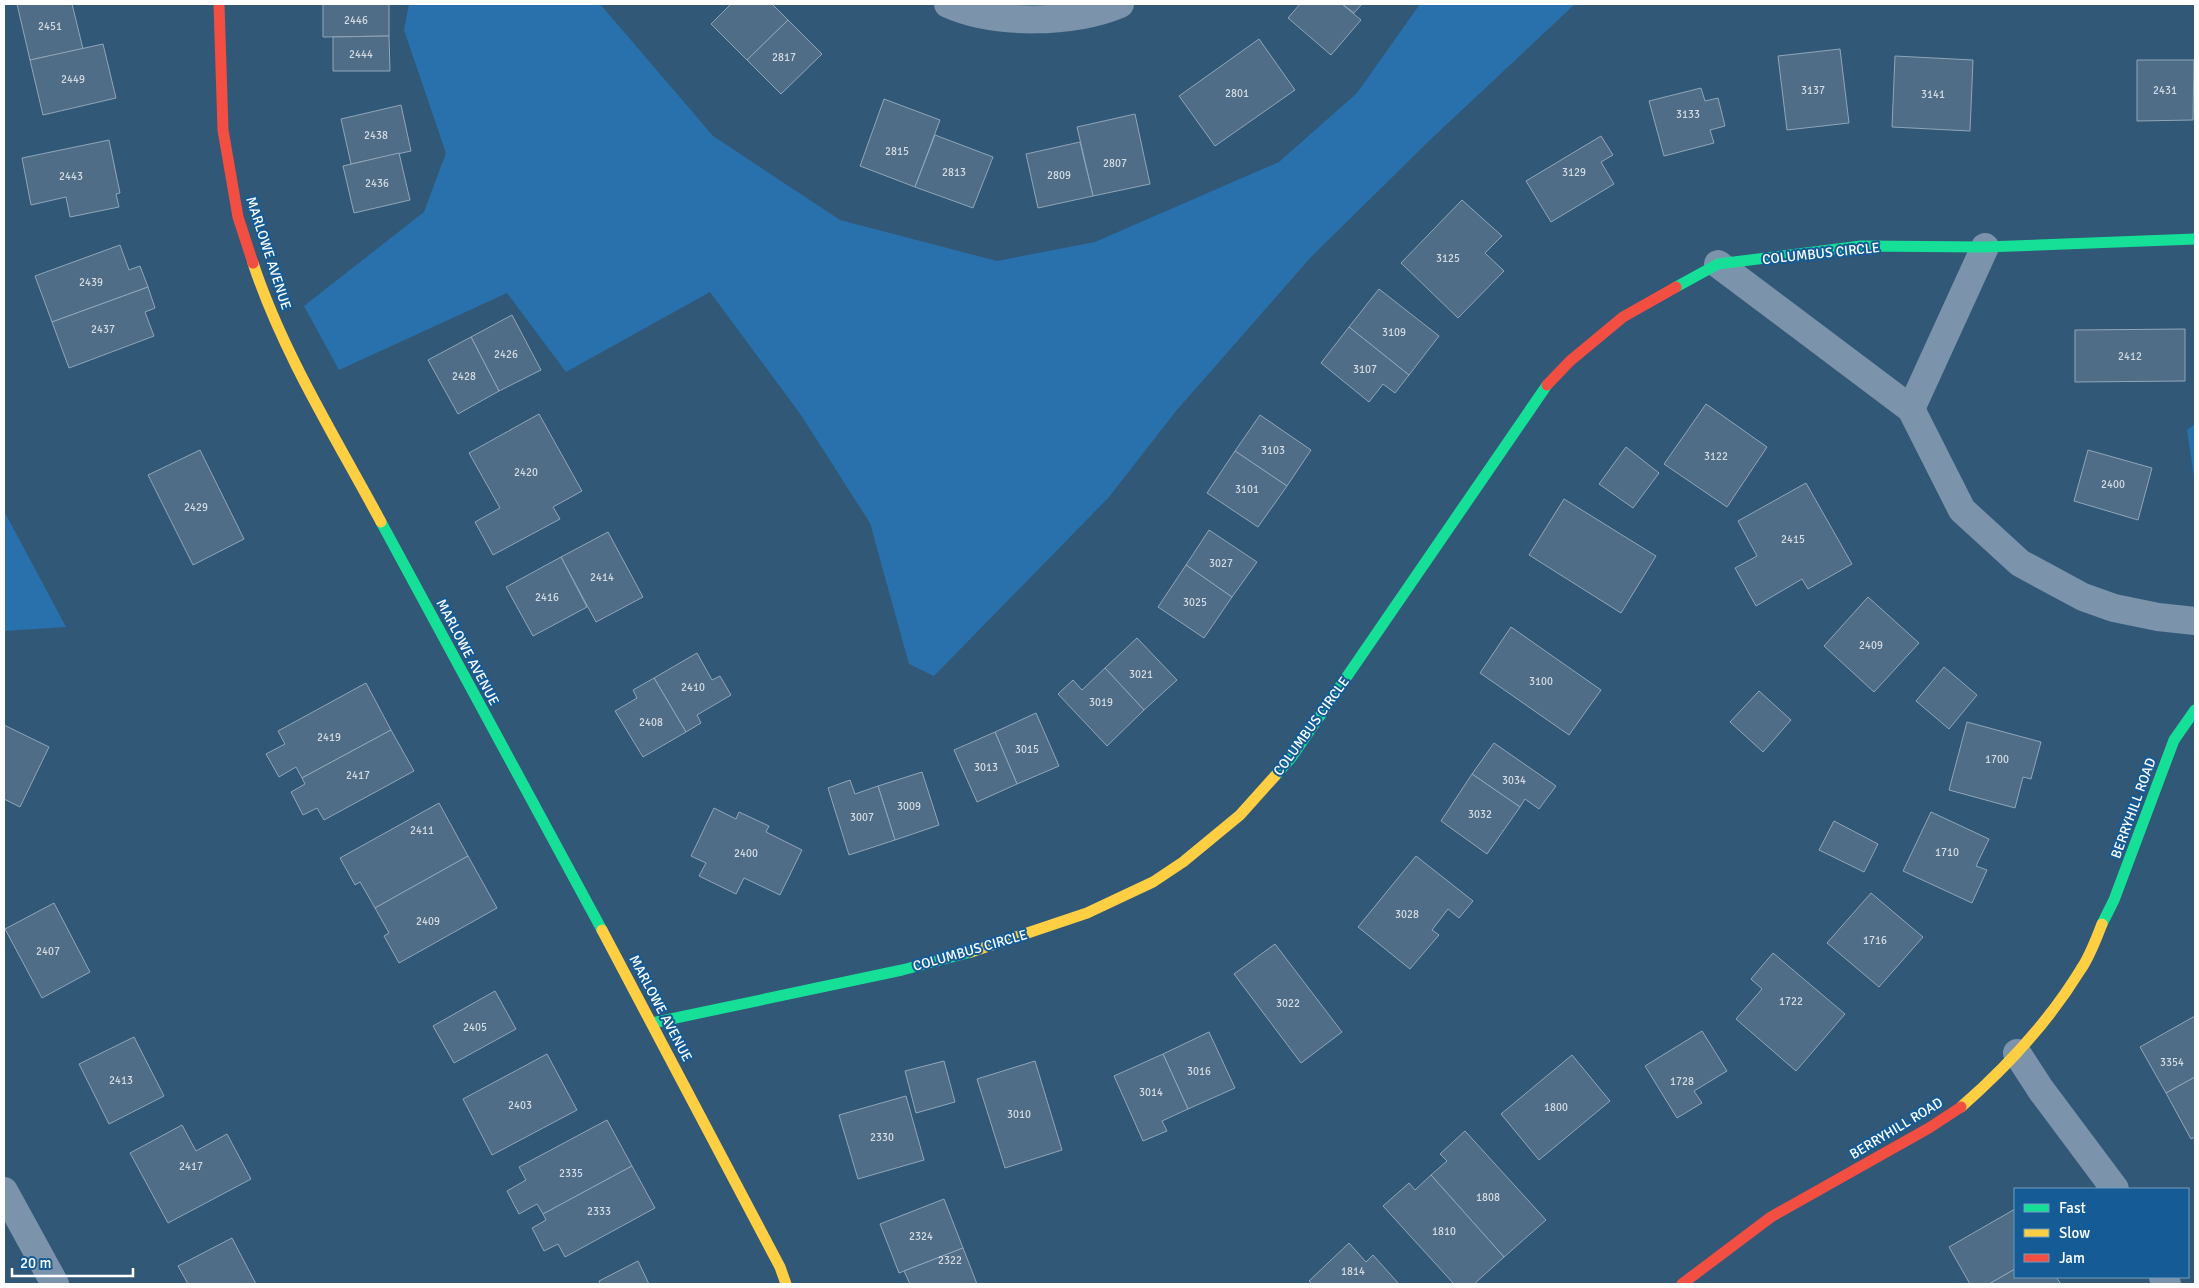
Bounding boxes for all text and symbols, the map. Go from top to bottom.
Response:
house number: 2446 [344,14,368,27]
house number: 2451 [38,20,62,33]
house number: 2444 [349,48,373,61]
house number: 2817 [772,51,796,64]
house number: 2449 [61,73,85,86]
house number: 3137 [1801,84,1825,97]
house number: 2431 [2153,84,2177,97]
house number: 2801 [1225,87,1249,100]
house number: 3141 [1921,88,1945,101]
house number: 3133 [1676,108,1700,121]
house number: 2438 [364,129,388,142]
house number: 2815 [885,145,909,158]
house number: 2807 [1103,157,1127,170]
house number: 2813 [942,166,966,179]
house number: 3129 [1562,166,1586,179]
house number: 2809 [1047,169,1071,182]
house number: 2443 [59,170,83,183]
house number: 2436 [365,177,389,190]
street label: MARLOWE AVENUE [242,194,295,312]
street label: COLUMBUS CIRCLE [1761,239,1881,268]
house number: 3125 [1436,252,1460,265]
house number: 2439 [79,276,103,289]
house number: 2437 [91,323,115,336]
house number: 3109 [1382,326,1406,339]
house number: 2426 [494,348,518,361]
house number: 2412 [2118,350,2142,363]
house number: 3107 [1353,363,1377,376]
house number: 2428 [452,370,476,383]
house number: 3103 [1261,444,1285,457]
house number: 3122 [1704,450,1728,463]
house number: 2420 [514,466,538,479]
house number: 2400 [2101,478,2125,491]
house number: 3101 [1235,483,1259,496]
house number: 2429 [184,501,208,514]
house number: 2415 [1781,533,1805,546]
house number: 3027 [1209,557,1233,570]
house number: 2414 [590,571,614,584]
house number: 2416 [535,591,559,604]
street label: MARLOWE AVENUE [432,596,503,708]
house number: 3025 [1183,596,1207,609]
house number: 2409 [1859,639,1883,652]
house number: 3021 [1129,668,1153,681]
street label: COLUMBUS CIRCLE [1270,673,1353,779]
house number: 3100 [1529,675,1553,688]
house number: 2410 [681,681,705,694]
house number: 3019 [1089,696,1113,709]
house number: 2408 [639,716,663,729]
house number: 2419 [317,731,341,744]
house number: 3015 [1015,743,1039,756]
house number: 1700 [1985,753,2009,766]
street label: BERRYHILL ROAD [2107,756,2160,861]
house number: 3013 [974,761,998,774]
house number: 2417 [346,769,370,782]
house number: 3034 [1502,774,1526,787]
house number: 3009 [897,800,921,813]
house number: 3032 [1468,808,1492,821]
house number: 3007 [850,811,874,824]
house number: 2411 [410,824,434,837]
house number: 1710 [1935,846,1959,859]
house number: 2400 [734,847,758,860]
house number: 3028 [1395,908,1419,921]
house number: 2409 [416,915,440,928]
street label: COLUMBUS CIRCLE [911,926,1029,975]
house number: 1716 [1863,934,1887,947]
house number: 2407 [36,945,60,958]
street label: MARLOWE AVENUE [625,952,696,1064]
house number: 1722 [1779,995,1803,1008]
house number: 3022 [1276,997,1300,1010]
house number: 2405 [463,1021,487,1034]
house number: 3354 [2160,1056,2184,1069]
house number: 3016 [1187,1065,1211,1078]
house number: 2413 [109,1074,133,1087]
house number: 1728 [1670,1075,1694,1088]
house number: 3014 [1139,1086,1163,1099]
street label: BERRYHILL ROAD [1847,1094,1946,1163]
house number: 2403 [508,1099,532,1112]
house number: 1800 [1544,1101,1568,1114]
house number: 3010 [1007,1108,1031,1121]
house number: 2330 [870,1131,894,1144]
house number: 2417 [179,1160,203,1173]
house number: 2335 [559,1167,583,1180]
legend [2014,1188,2189,1278]
house number: 1808 [1476,1191,1500,1204]
text: Fast [2059,1199,2086,1217]
house number: 2333 [587,1205,611,1218]
text: Slow [2059,1224,2090,1242]
house number: 1810 [1432,1225,1456,1238]
house number: 2324 [909,1230,933,1243]
scale bar [12,1246,134,1278]
text: Jam [2059,1249,2085,1267]
text: 20 m [20,1254,51,1272]
house number: 2322 [938,1254,962,1267]
house number: 1814 [1341,1265,1365,1278]

